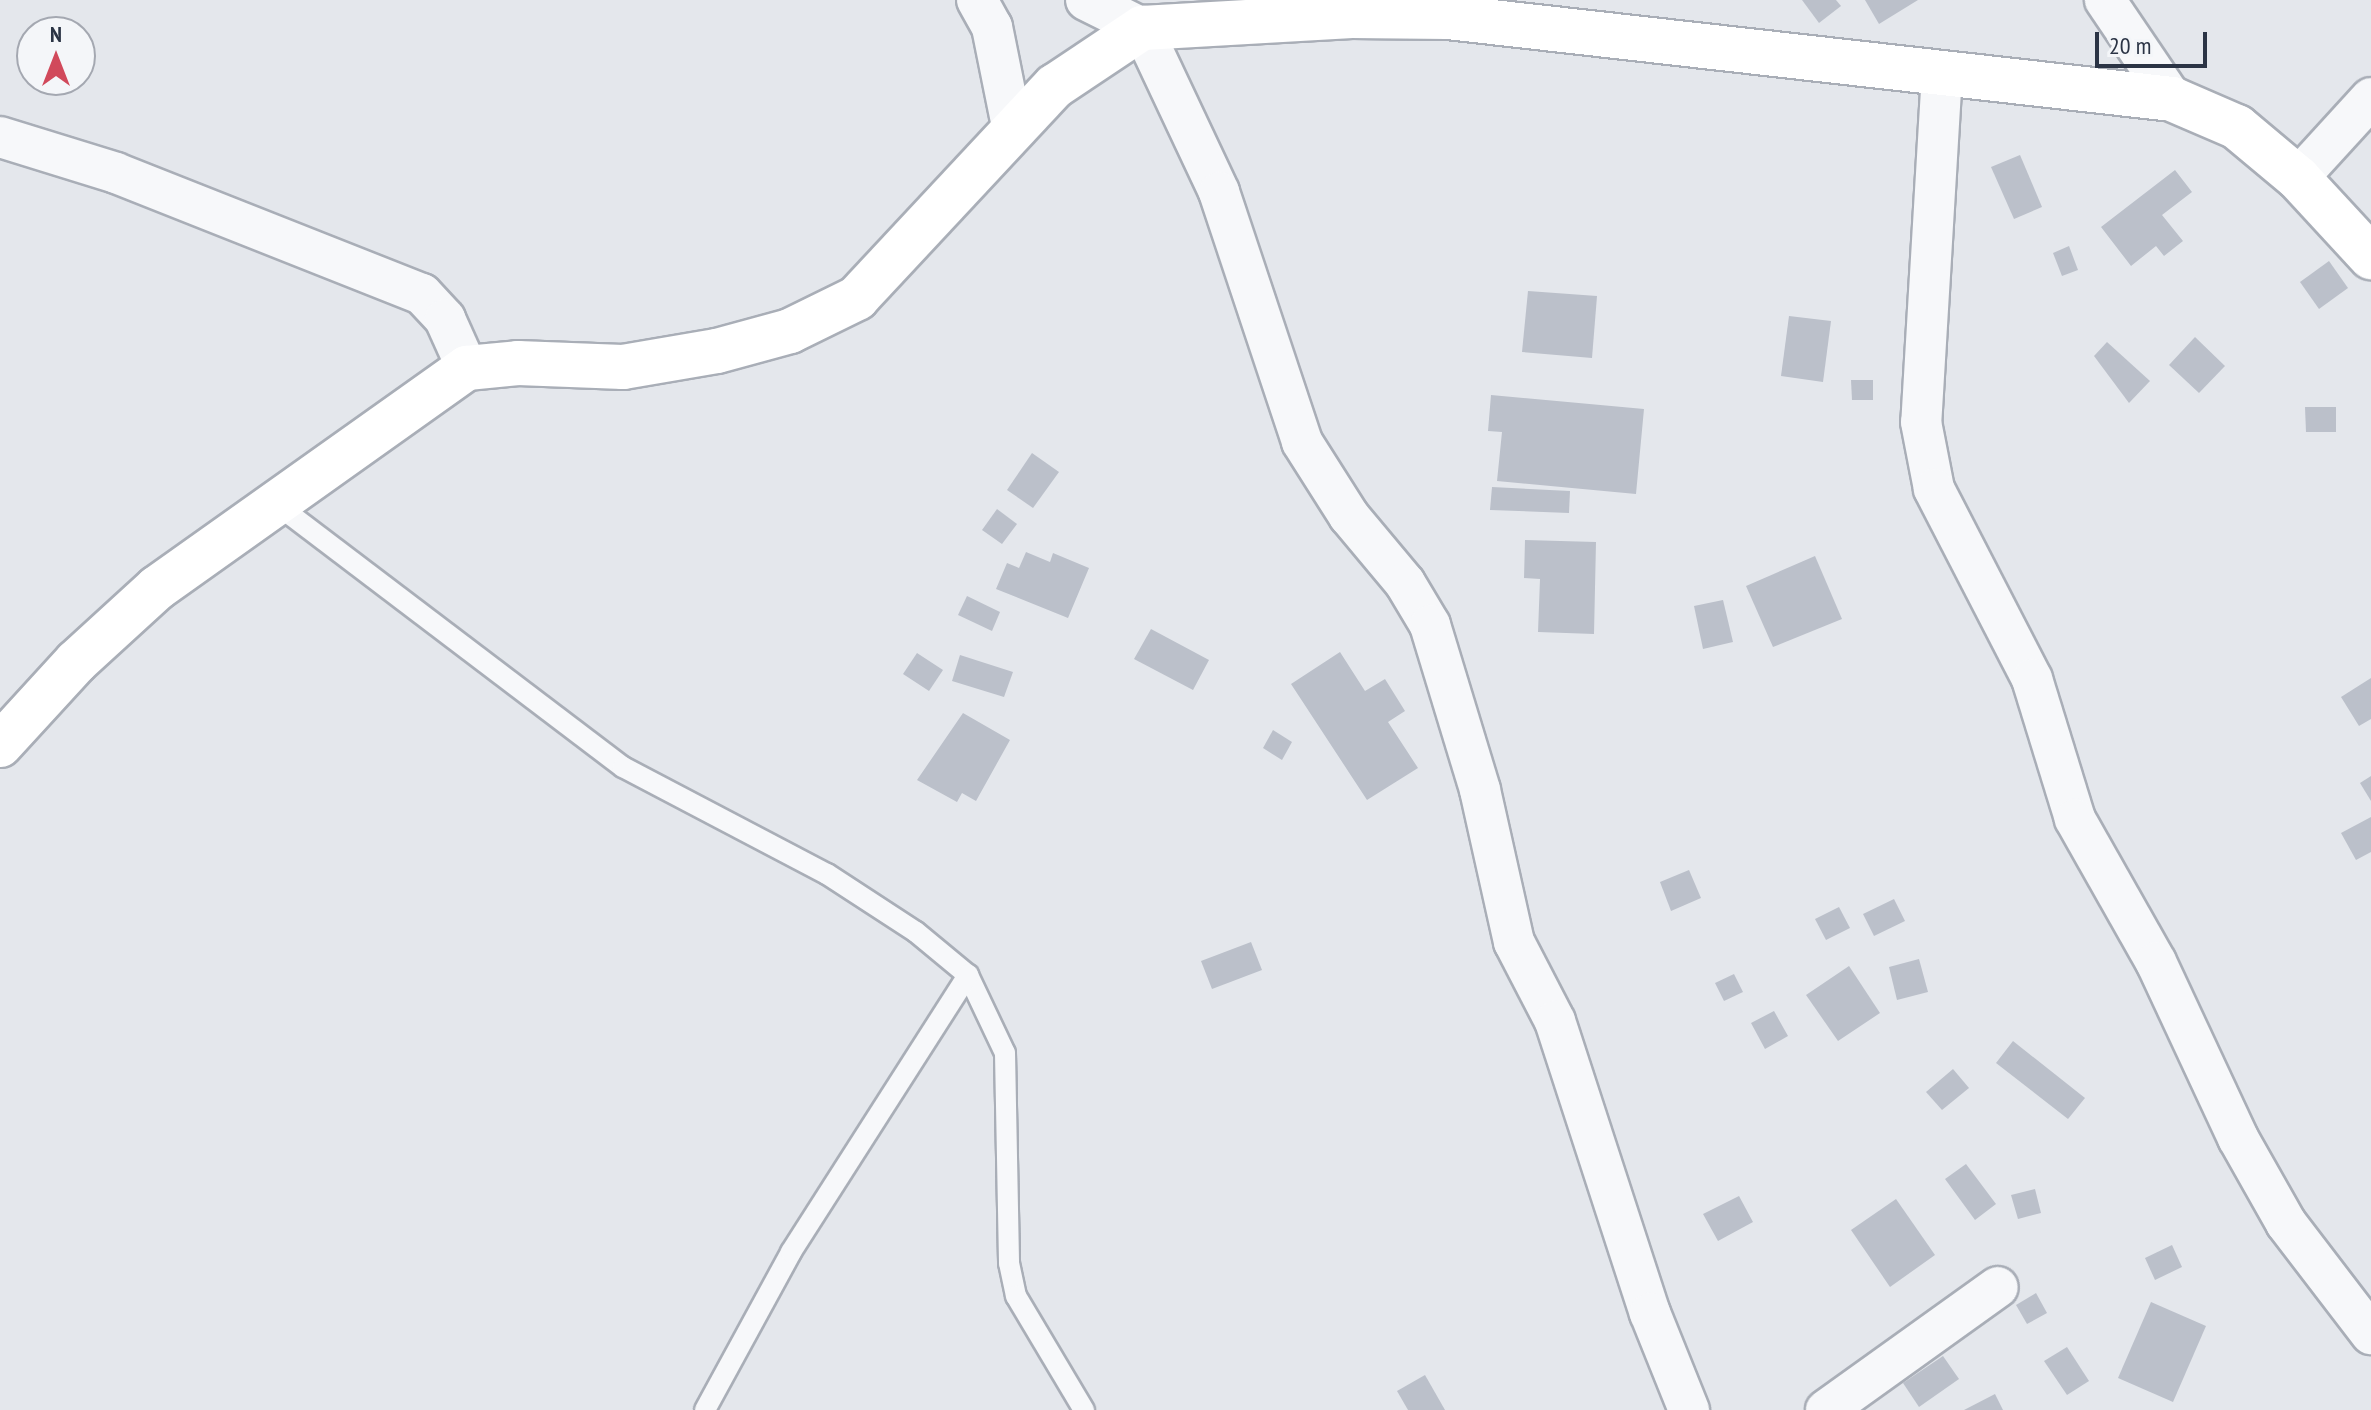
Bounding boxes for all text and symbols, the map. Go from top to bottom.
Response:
north arrow [16,16,96,96]
scale bar [2099,16,2211,66]
text: N [50,20,62,48]
text: 20 m [2109,30,2151,61]

